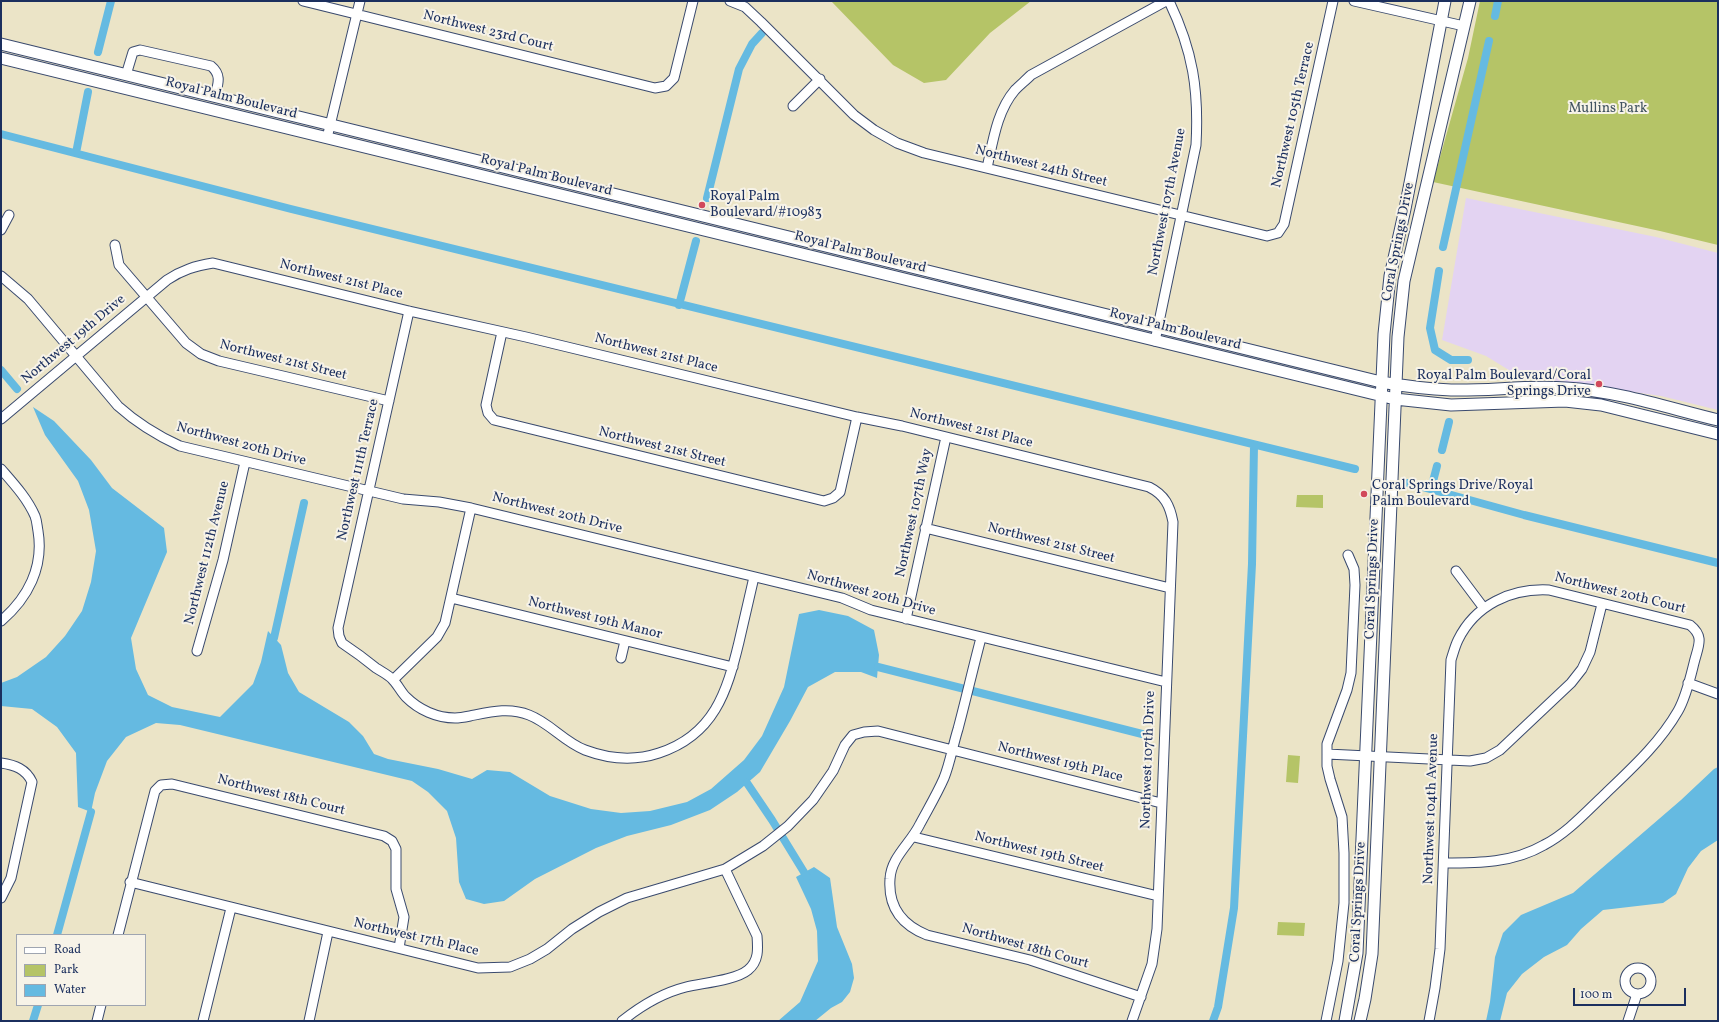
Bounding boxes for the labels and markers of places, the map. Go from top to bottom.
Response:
place label: Royal Palm Boulevard/#10983 [710,189,822,222]
marker: Royal Palm Boulevard/#10983 [697,200,707,210]
place label: Royal Palm Boulevard/Coral Springs Drive [1417,368,1591,400]
marker: Royal Palm Boulevard/Coral Springs Drive [1594,379,1604,389]
place label: Coral Springs Drive/Royal Palm Boulevard [1372,478,1533,510]
marker: Coral Springs Drive/Royal Palm Boulevard [1359,489,1369,499]

